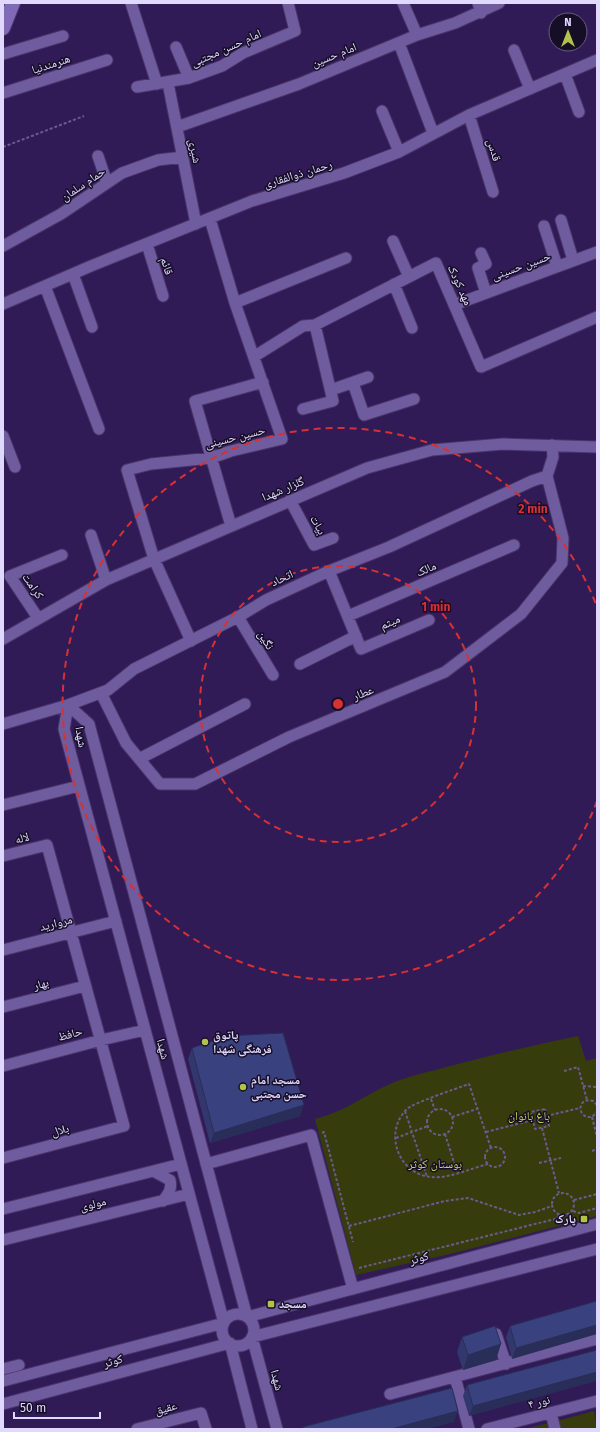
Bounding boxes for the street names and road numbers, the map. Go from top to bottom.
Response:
street label: امام حسن مجتبی [189,26,264,71]
street label: امام حسین [309,40,359,71]
street label: هنرمندنیا [30,51,72,77]
street label: قدس [484,137,504,163]
street label: شیری [186,138,204,164]
street label: رحمان ذوالفقاری [262,157,334,191]
street label: حمام سلمان [58,164,109,205]
street label: حسین حسینی [490,249,553,283]
street label: قائم [157,255,176,277]
street label: مهد کودک [445,262,475,308]
street label: حسین حسینی [203,423,267,451]
street label: گلزار شهدا [260,474,306,504]
street label: بیات [307,513,329,537]
street label: مالک [414,559,438,579]
street label: اتحاد [269,567,295,589]
street label: کرامت [19,570,47,602]
street label: میثم [378,612,403,633]
street label: نگین [255,628,277,652]
street label: عطار [350,683,375,704]
street label: شهدا [72,725,90,749]
street label: لاله [13,829,31,847]
street label: مروارید [38,912,74,934]
street label: بهار [31,975,50,993]
street label: حافظ [56,1024,84,1044]
street label: شهدا [154,1037,173,1061]
street label: بلال [50,1121,70,1139]
street label: مولوی [78,1194,108,1214]
street label: کوثر [407,1249,430,1268]
street label: کوثر [101,1352,124,1371]
street label: شهدا [268,1368,287,1392]
street label: نور ۴ [527,1393,551,1411]
street label: عقیق [153,1398,179,1418]

